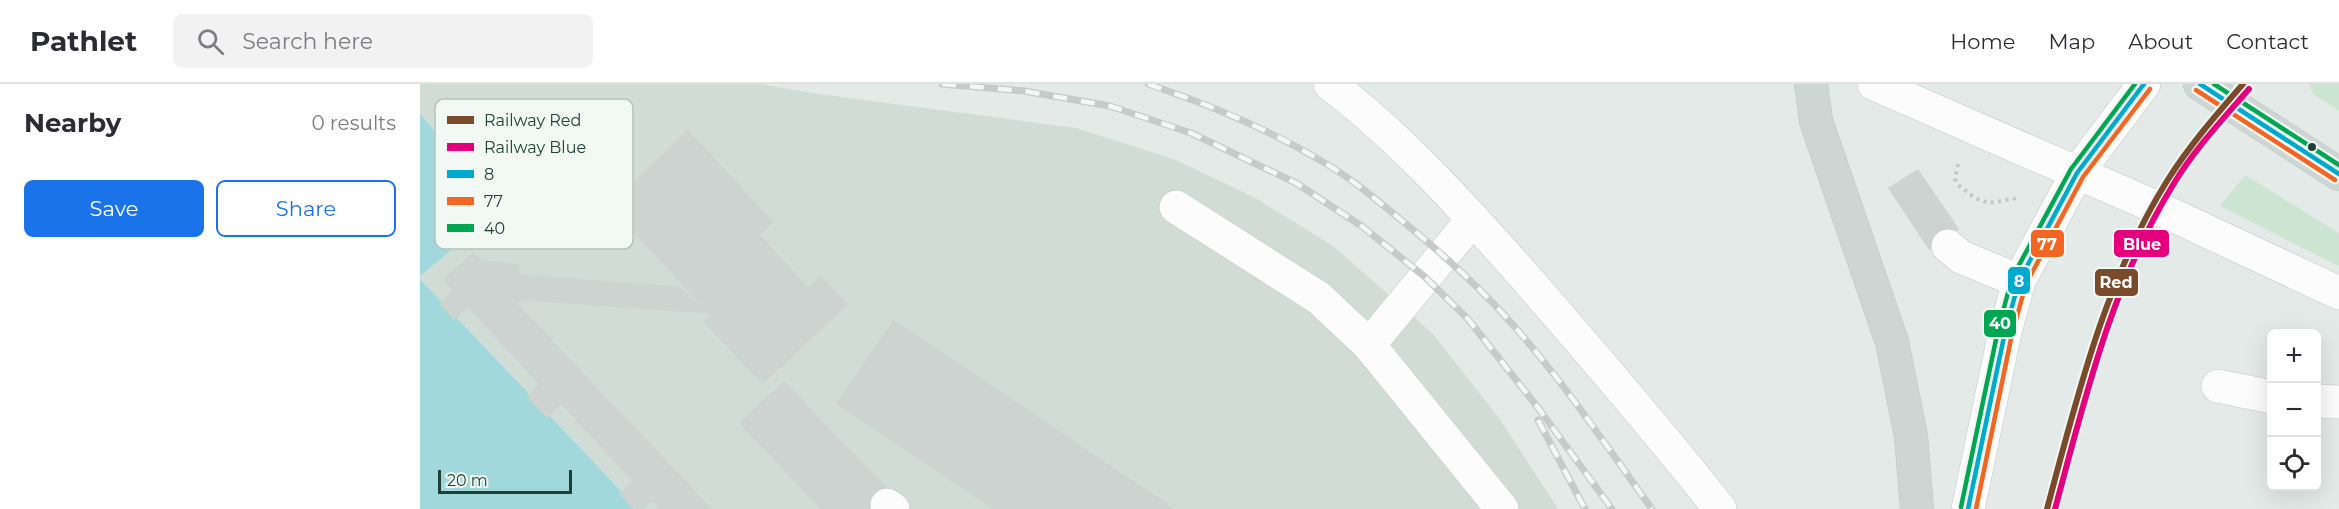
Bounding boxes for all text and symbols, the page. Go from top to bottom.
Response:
search box [173,14,593,68]
text: Pathlet [30,24,137,58]
icon: search [194,25,227,58]
text: Search here [242,28,373,55]
text: Home [1950,29,2015,54]
text: Map [2048,29,2095,54]
text: About [2128,29,2193,54]
text: Contact [2226,29,2309,54]
legend [435,99,633,249]
text: Nearby [24,107,121,139]
text: 0 results [311,111,396,135]
text: Railway Red [484,111,581,130]
text: Railway Blue [484,138,586,157]
unlabelled marker [2306,141,2318,153]
text: 8 [484,165,494,184]
button: Save [24,180,204,237]
button: Share [216,180,396,237]
text: 77 [484,192,503,211]
text: 40 [484,219,505,238]
line badge: 77 [2030,229,2065,258]
line badge: Blue [2113,229,2170,258]
text: 77 [2037,235,2057,254]
text: Blue [2123,235,2161,254]
line badge: 8 [2007,266,2031,295]
line badge: Red [2094,268,2139,297]
text: 8 [2014,272,2024,291]
text: Red [2100,273,2132,292]
line badge: 40 [1983,309,2017,338]
text: 40 [1989,314,2011,333]
map controls [2267,329,2321,491]
button: + [2267,329,2321,383]
button: − [2267,383,2321,437]
button: locate [2267,437,2321,491]
scale bar [438,467,572,494]
text: 20 m [447,471,488,490]

